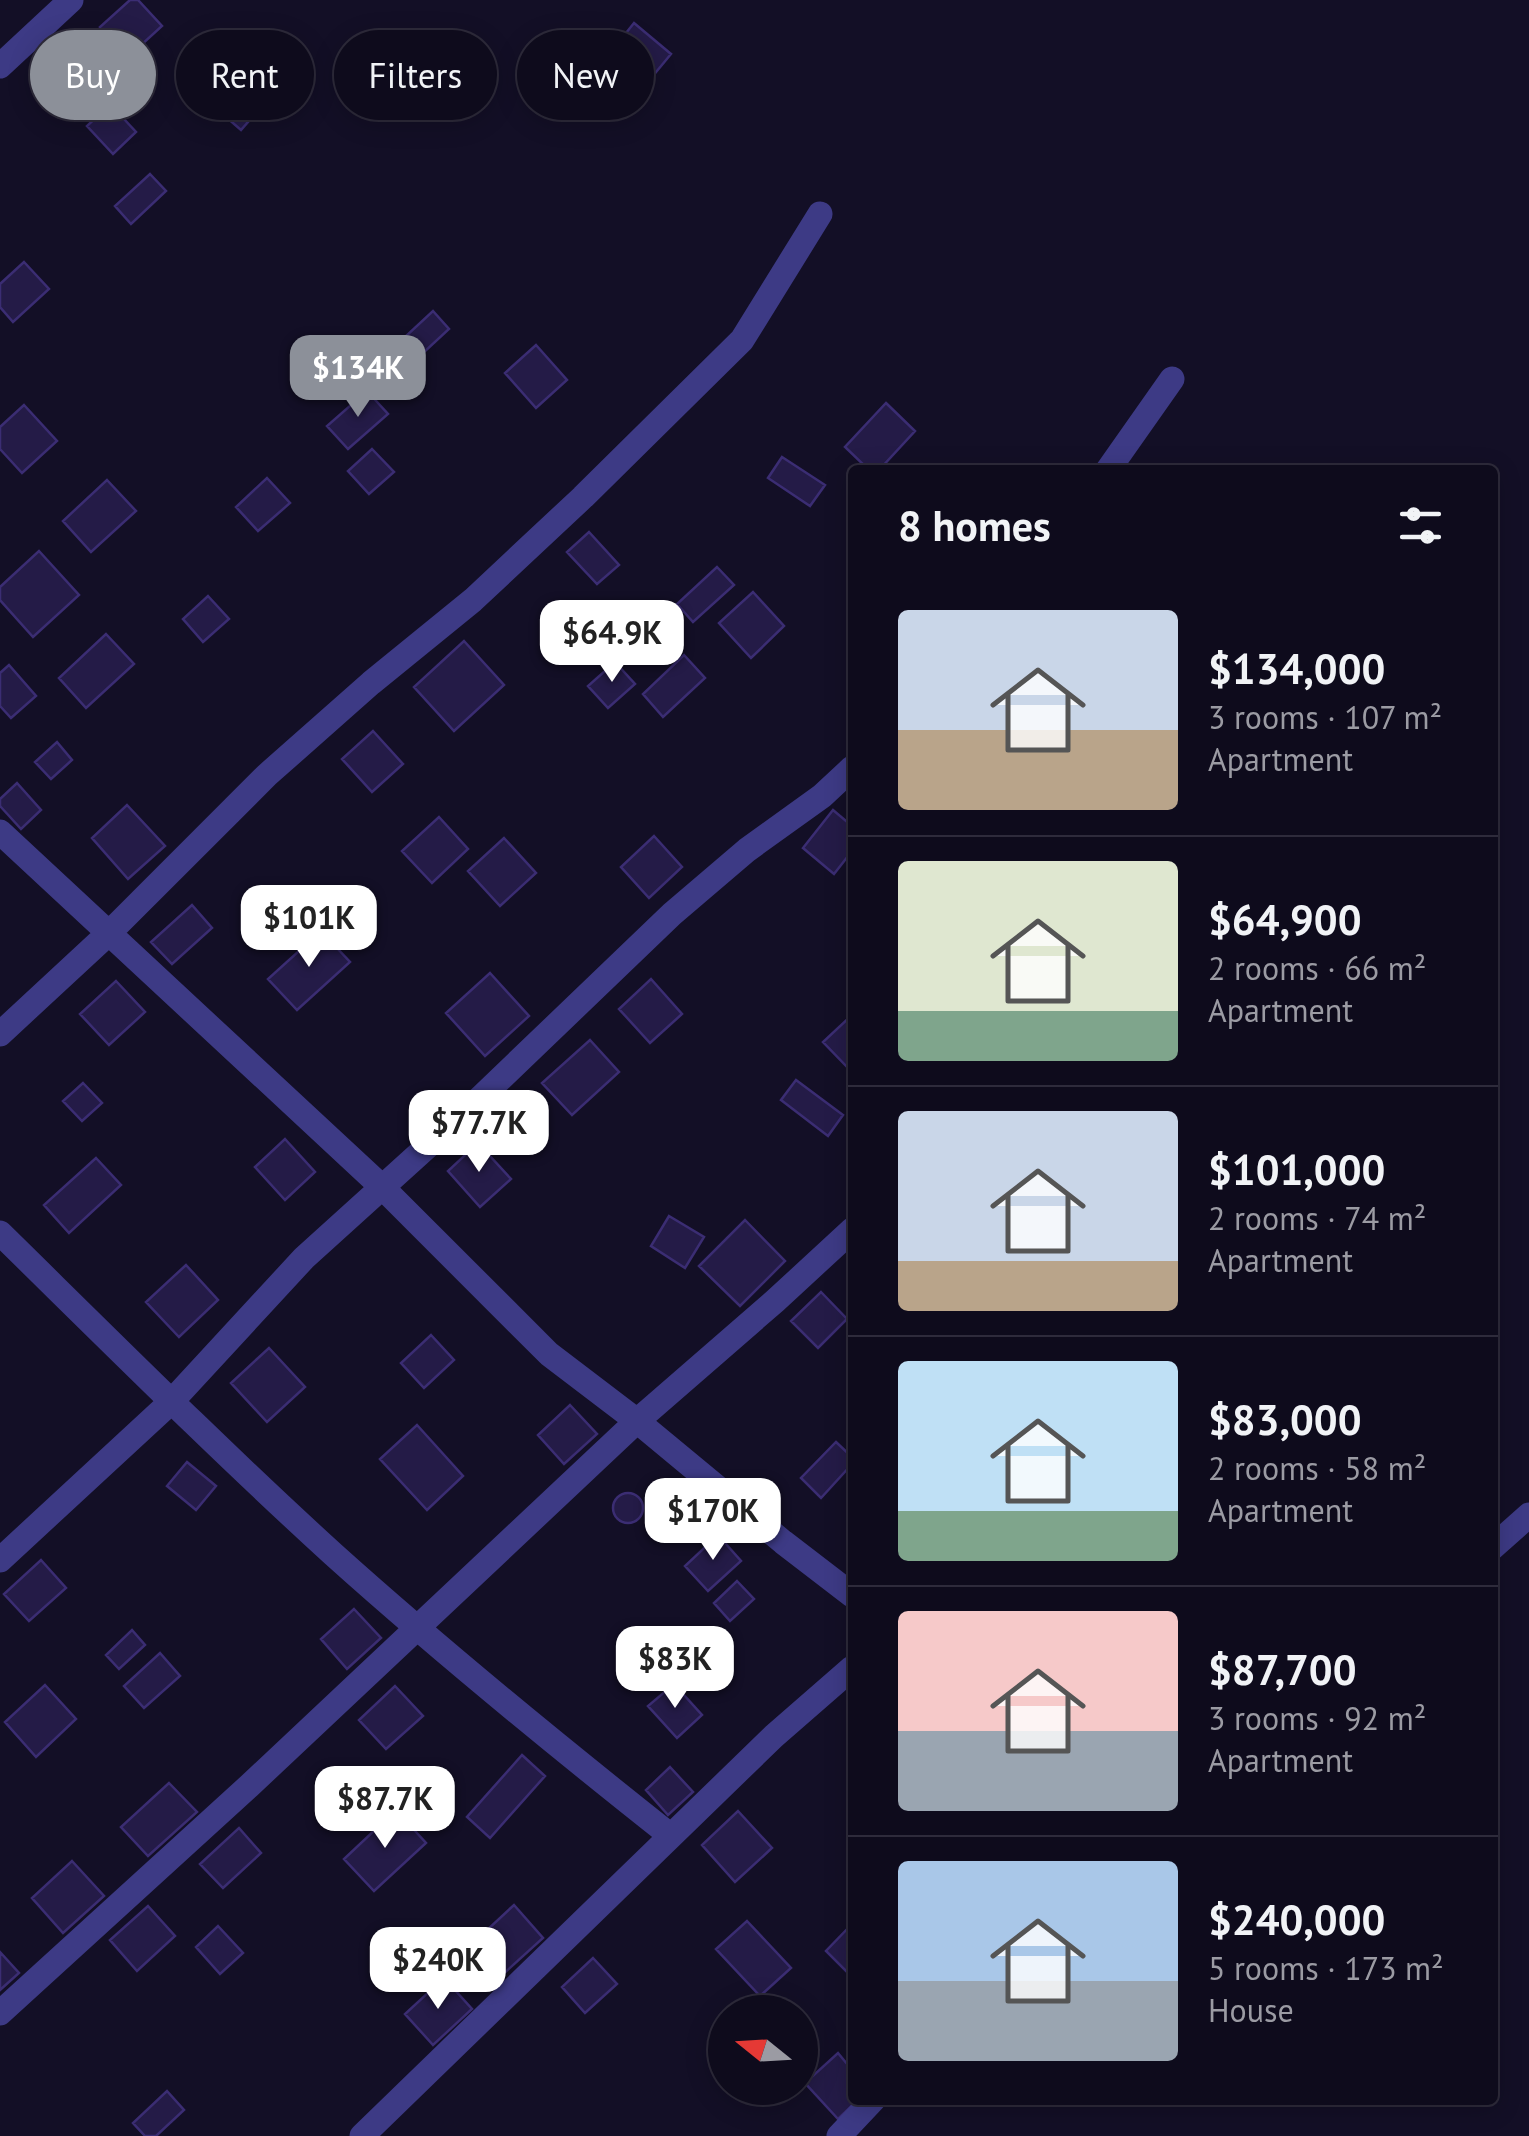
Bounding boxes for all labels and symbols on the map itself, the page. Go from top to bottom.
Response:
pin: $134K [288,335,428,420]
pin: $64.9K [531,600,693,685]
pin: $101K [239,885,379,970]
pin: $77.7K [398,1090,560,1175]
pin: $170K [643,1478,783,1563]
pin: $83K [616,1626,734,1711]
pin: $87.7K [304,1766,466,1851]
pin: $240K [368,1927,508,2012]
north arrow [708,1995,818,2105]

